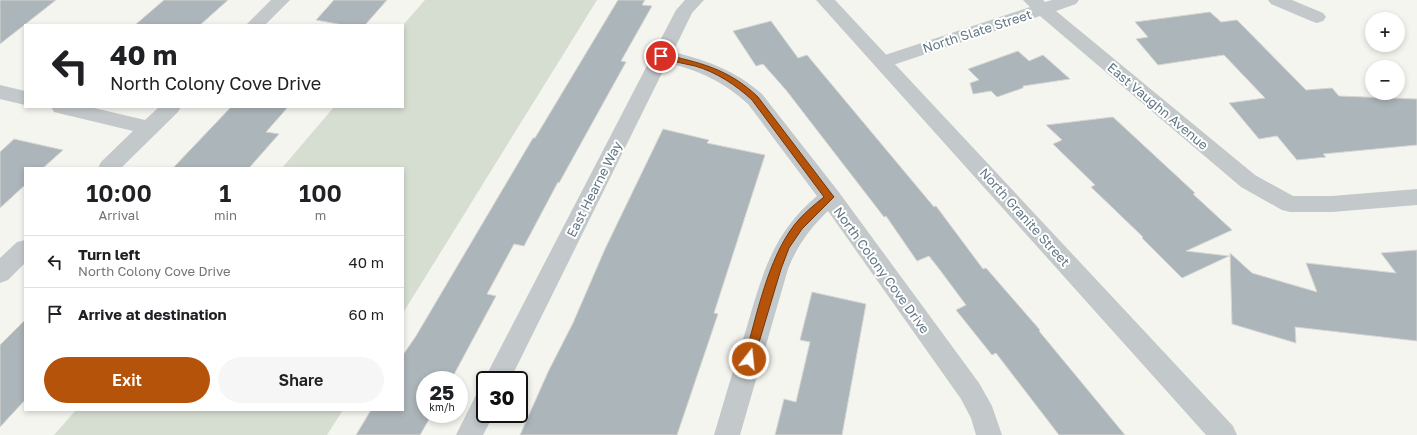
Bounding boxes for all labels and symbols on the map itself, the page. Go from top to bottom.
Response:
street label: North Slate Street [920,6,1034,56]
pin [644,39,678,73]
street label: East Vaughn Avenue [1104,59,1212,153]
street label: East Hearne Way [563,138,625,240]
street label: North Granite Street [977,165,1073,269]
street label: North Colony Cove Drive [831,204,933,336]
position arrow [728,338,770,380]
speed limit sign: 30 [476,371,528,423]

